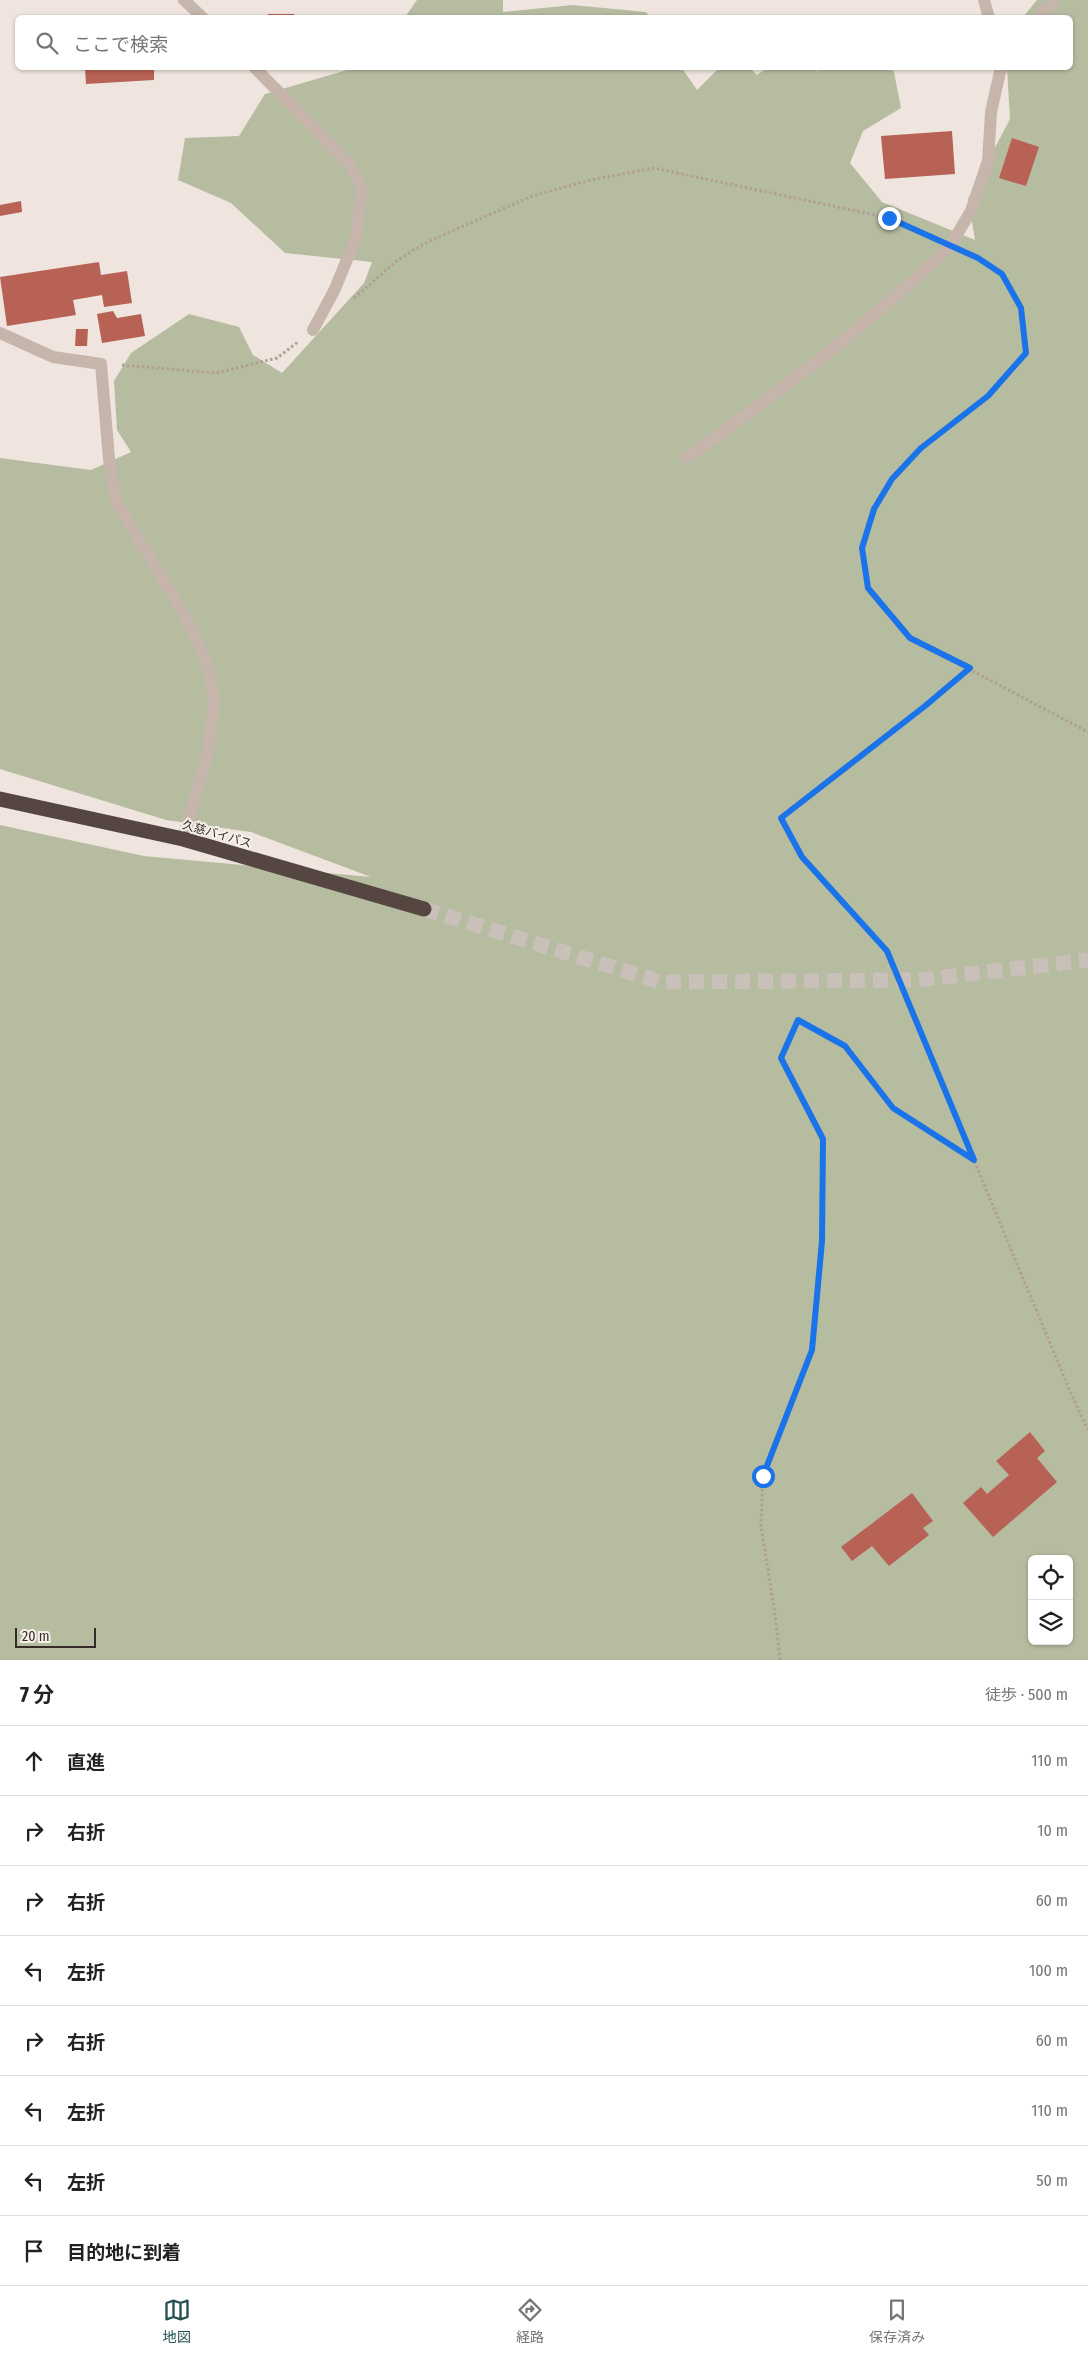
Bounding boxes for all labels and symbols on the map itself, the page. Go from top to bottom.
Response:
route end [878,207,901,230]
street label: 久慈バイパス [181,817,253,851]
route start [752,1465,775,1488]
scale bar [15,1625,96,1648]

